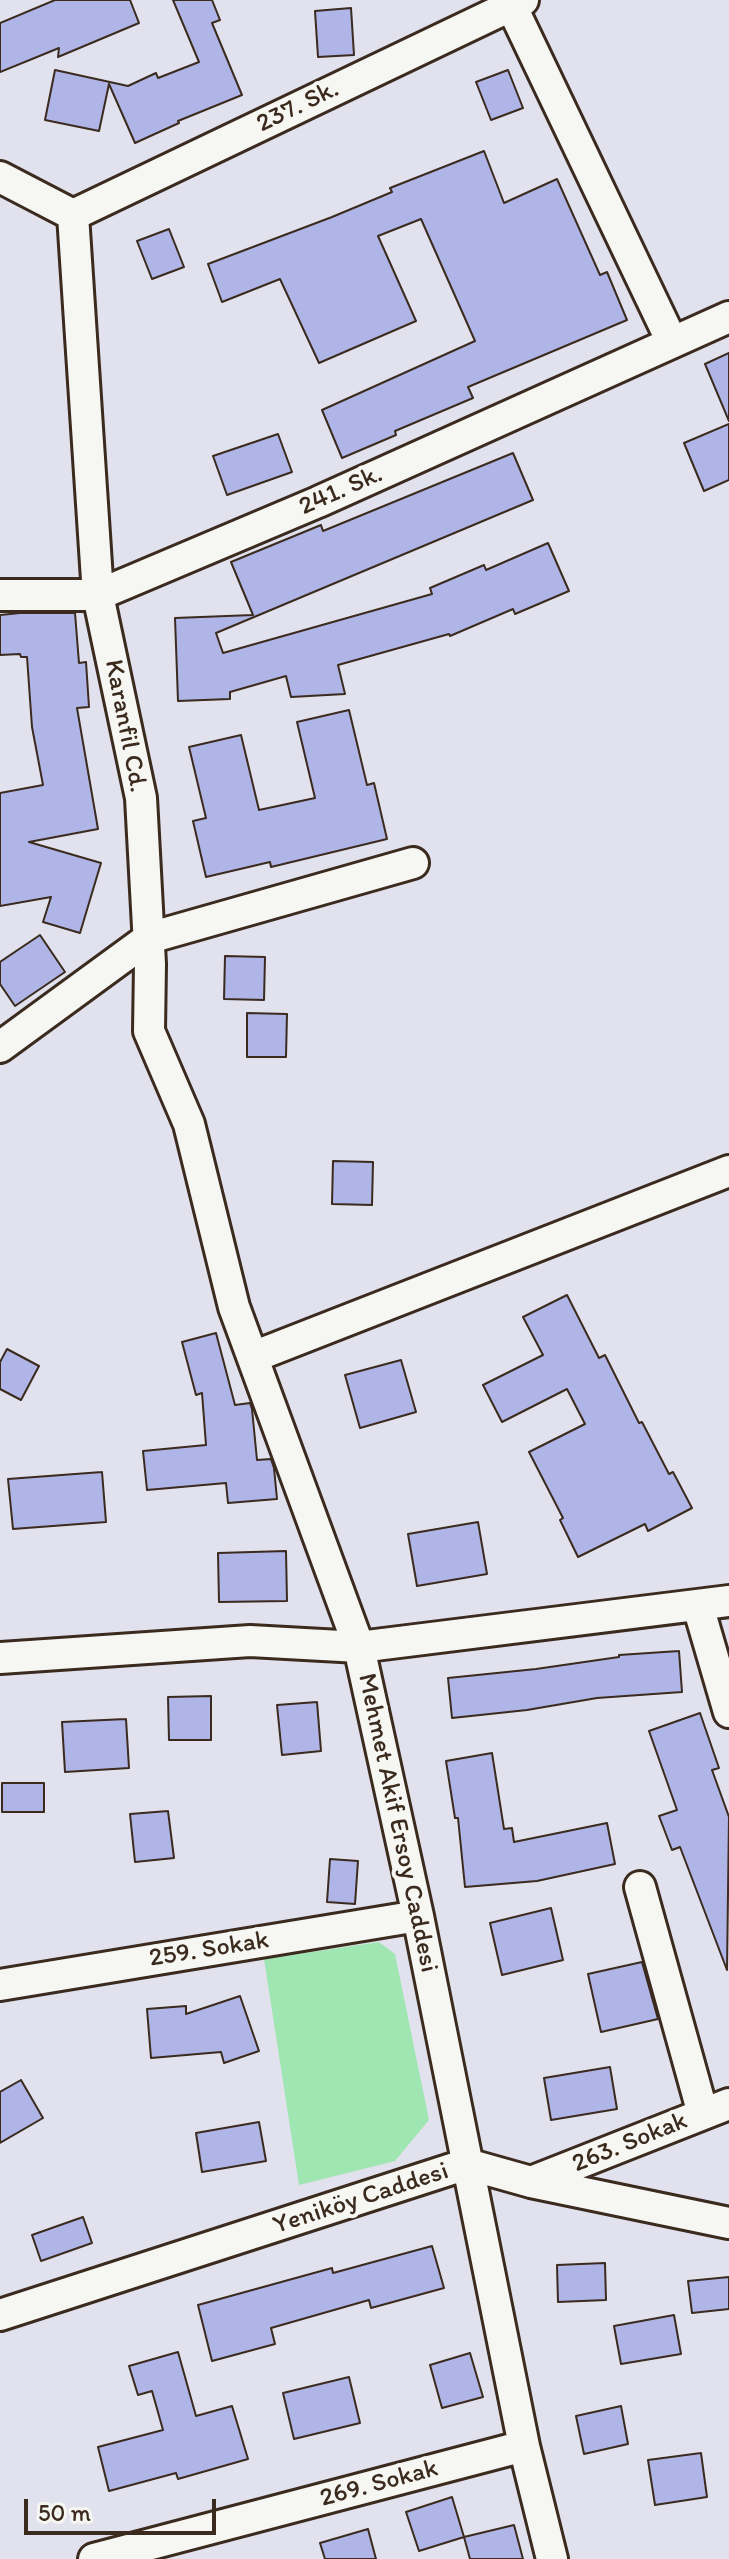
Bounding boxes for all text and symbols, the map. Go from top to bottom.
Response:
street label: 237. Sk. [252,74,344,140]
street label: 241. Sk. [294,459,388,523]
street label: Karanfil Cd. [97,657,153,795]
street label: Mehmet Akif Ersoy Caddesi [350,1671,444,1975]
street label: 259. Sokak [147,1925,271,1975]
street label: 263. Sokak [568,2106,692,2180]
street label: Yeniköy Caddesi [269,2156,453,2242]
street label: 269. Sokak [317,2453,441,2515]
scale bar [28,2483,220,2533]
text: 50 m [38,2498,91,2527]

